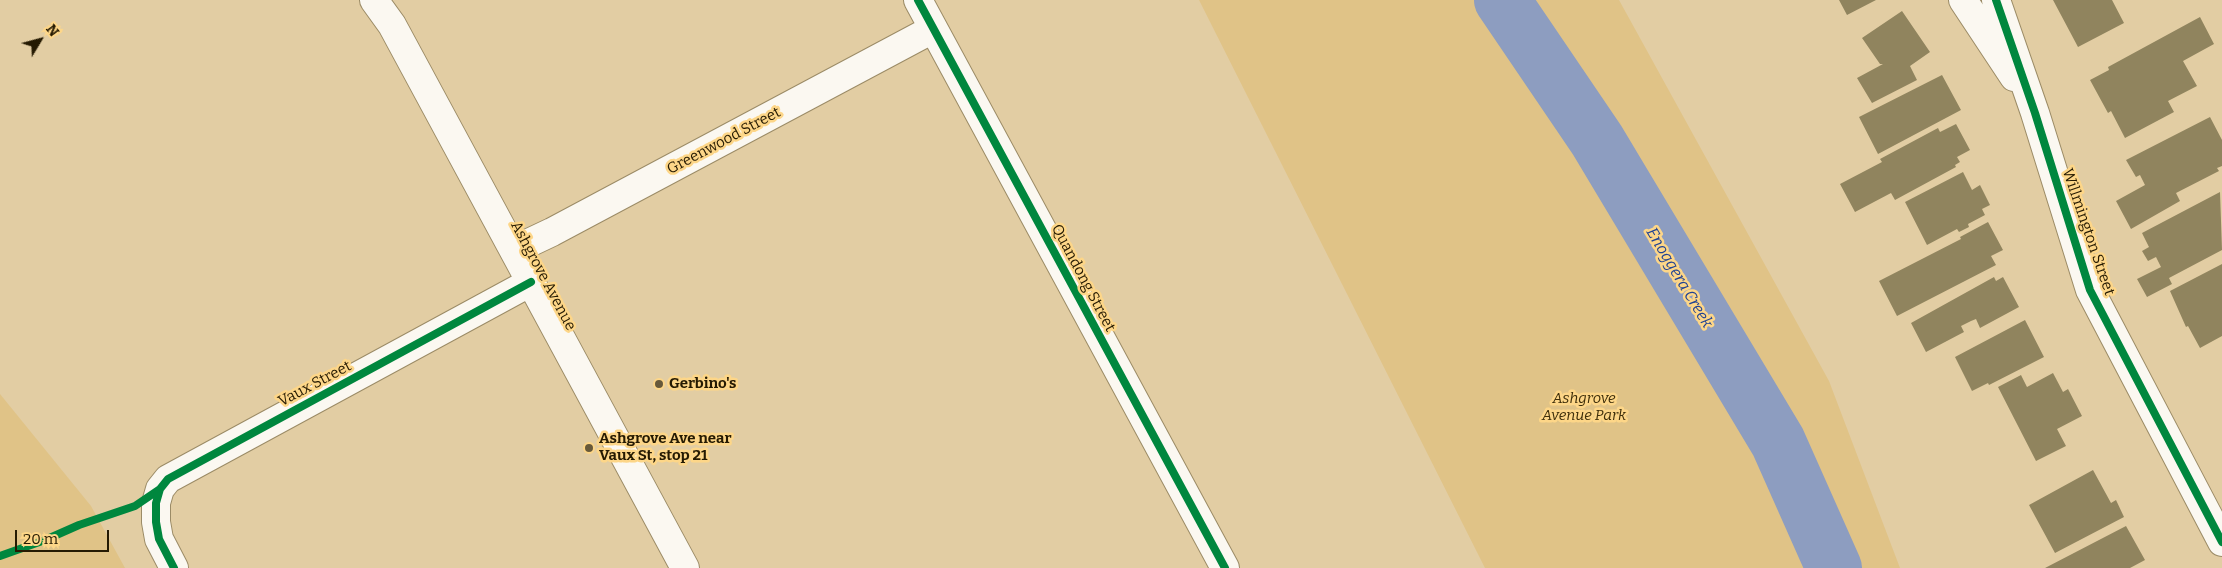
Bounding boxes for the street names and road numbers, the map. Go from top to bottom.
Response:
street label: Greenwood Street [664,103,784,179]
street label: Willmington Street [2058,166,2118,298]
street label: Ashgrove Avenue [507,218,579,334]
street label: Quandong Street [1047,221,1119,335]
street label: Vaux Street [275,357,355,411]

